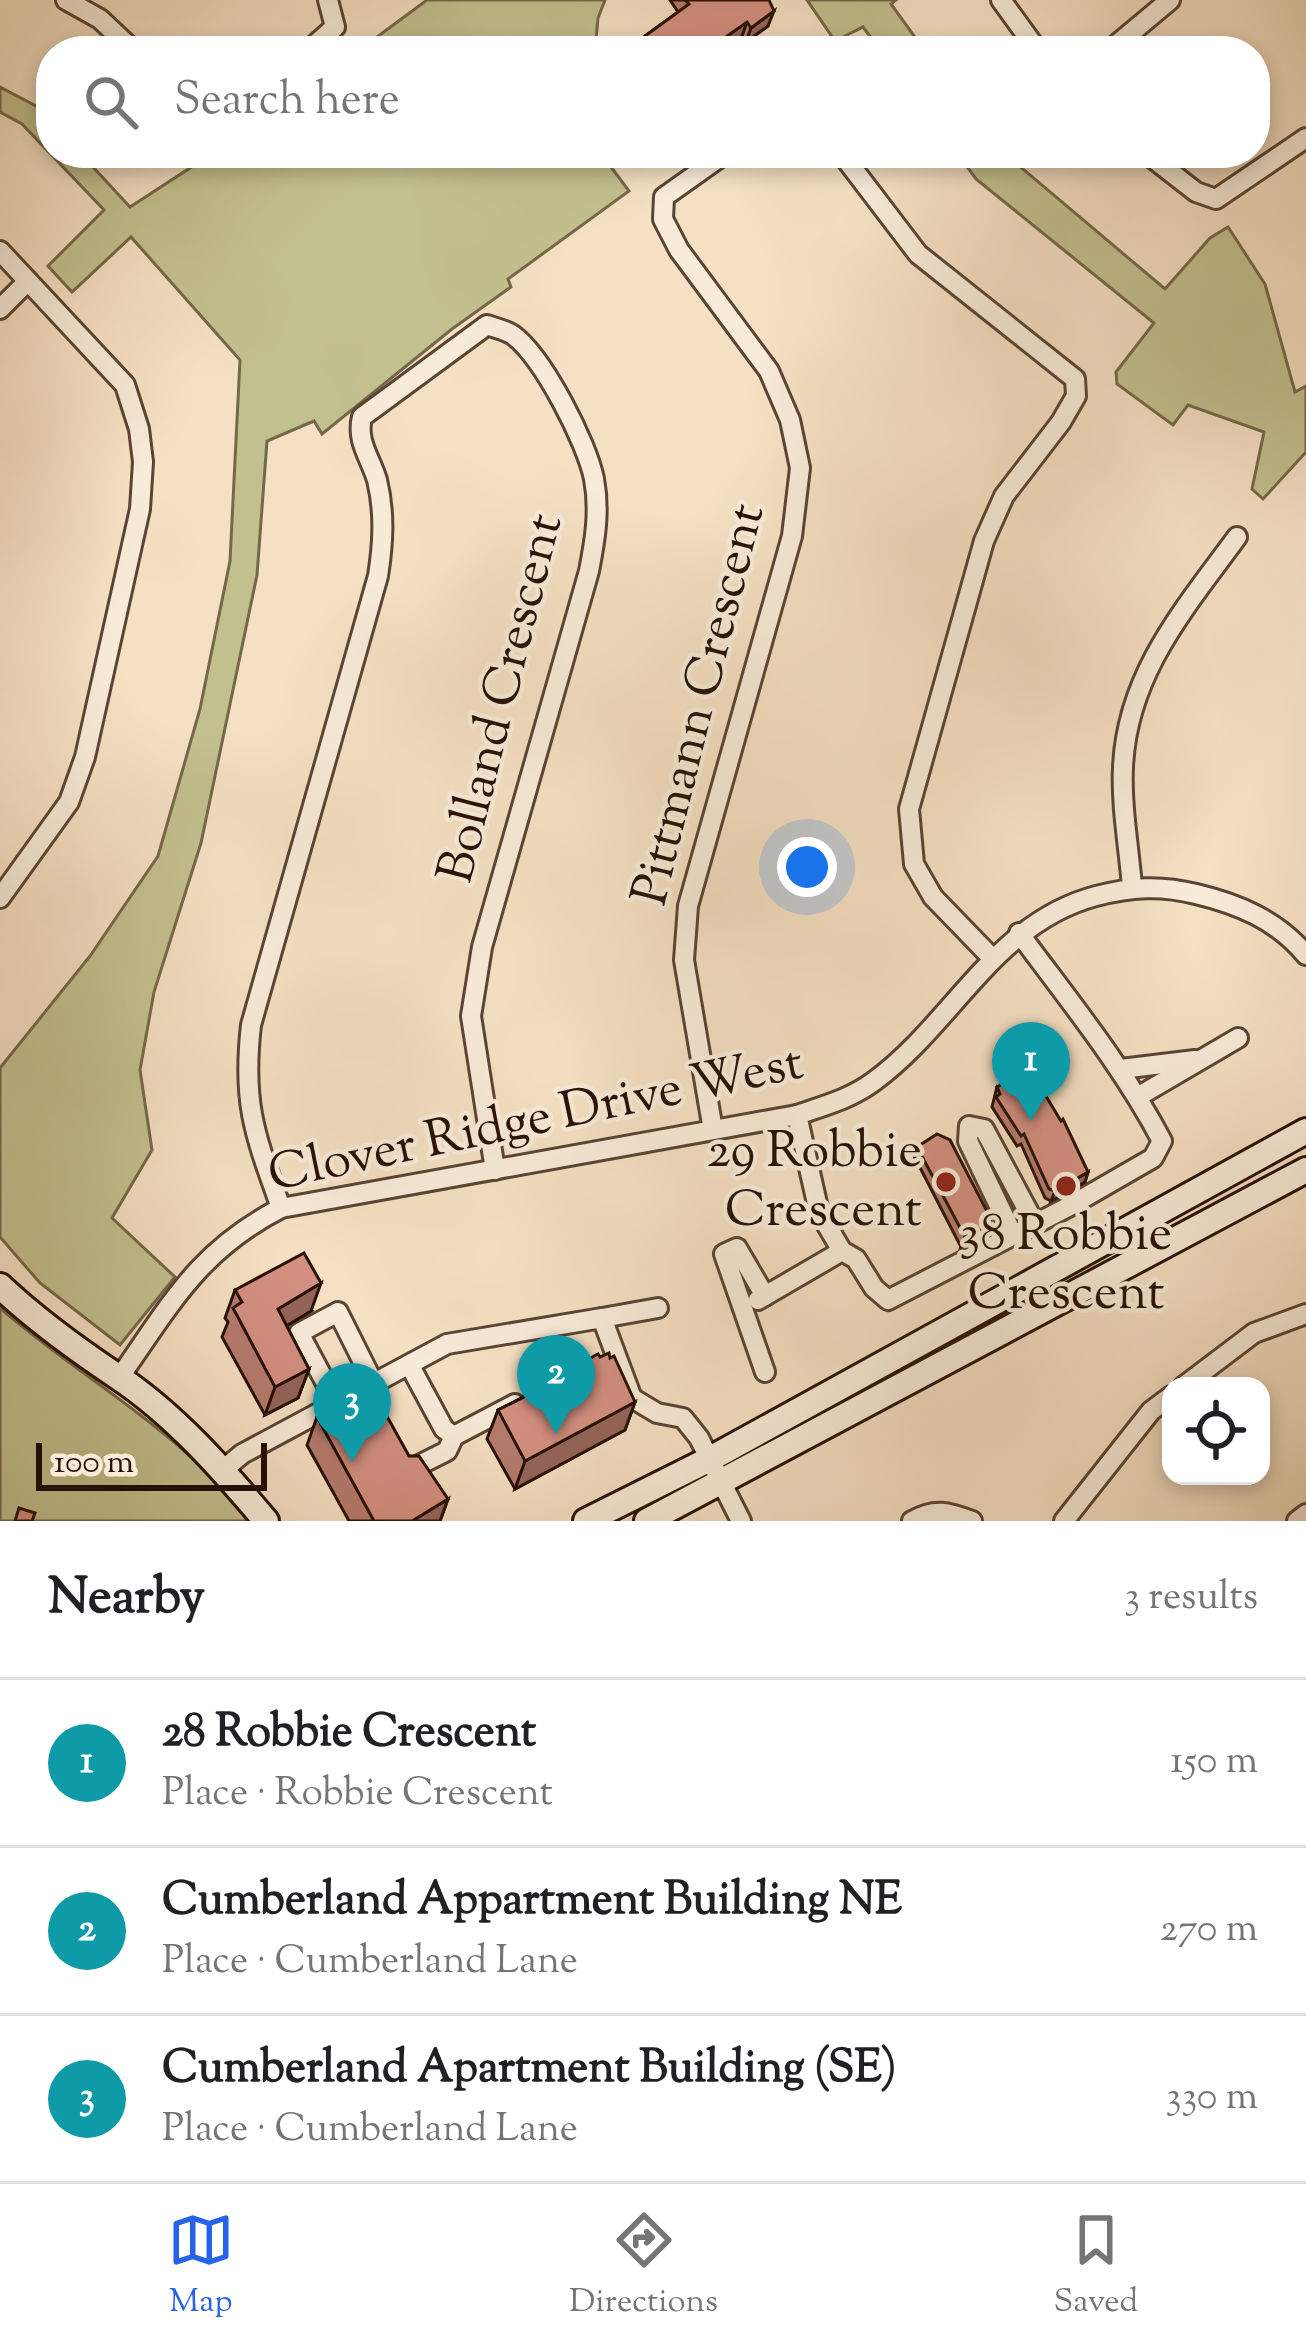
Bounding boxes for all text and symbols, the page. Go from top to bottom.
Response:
search box [36,36,1270,168]
icon: search [78,69,144,135]
text: Search here [174,70,400,135]
street label: Pittmann Crescent [616,497,786,913]
street label: Bolland Crescent [422,507,584,891]
your location [777,837,837,897]
pin: 1 [992,1022,1070,1121]
street label: Clover Ridge Drive West [262,1029,810,1213]
place label: 29 Robbie Crescent [707,1117,922,1249]
marker: 29 Robbie Crescent [933,1169,959,1195]
marker: 38 Robbie Crescent [1053,1173,1079,1199]
place label: 38 Robbie Crescent [960,1200,1172,1332]
pin: 2 [517,1335,595,1434]
pin: 3 [313,1363,391,1462]
map controls [1162,1377,1270,1485]
button: locate [1162,1377,1270,1485]
scale bar [36,1437,267,1490]
text: 100 m [54,1440,134,1488]
text: Nearby [48,1563,205,1636]
text: 3 results [1124,1571,1258,1627]
text: 28 Robbie Crescent [162,1702,536,1767]
text: 1 [80,1735,94,1791]
text: 150 m [1170,1735,1258,1791]
text: Place · Robbie Crescent [162,1767,553,1823]
text: Cumberland Appartment Building NE [162,1870,902,1935]
text: 2 [78,1903,96,1959]
text: 270 m [1160,1903,1258,1959]
text: Place · Cumberland Lane [162,1935,578,1991]
text: Cumberland Apartment Building (SE) [162,2038,896,2103]
text: 3 [79,2071,95,2127]
text: 330 m [1166,2071,1258,2127]
text: Place · Cumberland Lane [162,2103,578,2159]
tab: Map [168,2207,234,2327]
tab: Directions [569,2207,718,2327]
tab: Saved [1054,2207,1138,2327]

